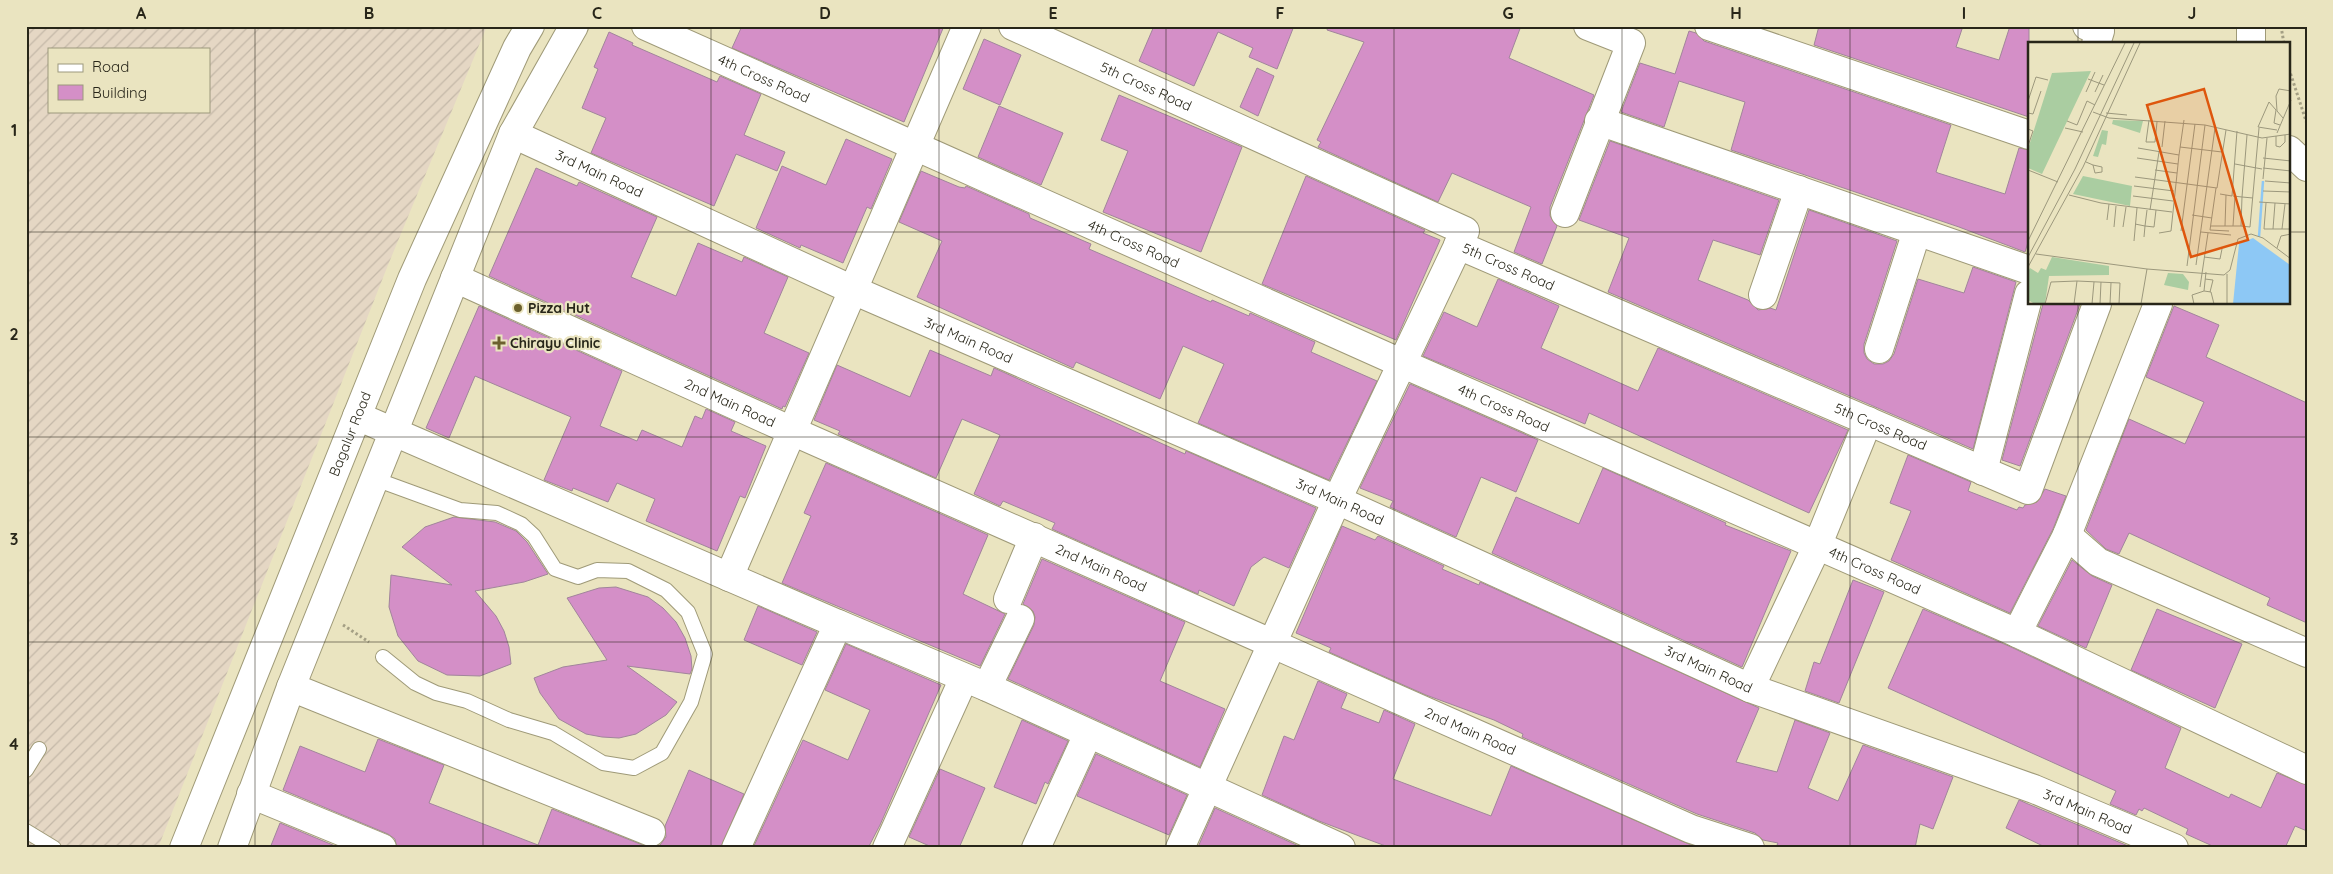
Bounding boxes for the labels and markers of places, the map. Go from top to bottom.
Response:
place label: Pizza Hut [528,299,590,317]
marker: Pizza Hut [512,302,524,314]
place label: Chirayu Clinic [510,334,600,352]
marker: Chirayu Clinic [492,336,506,350]

